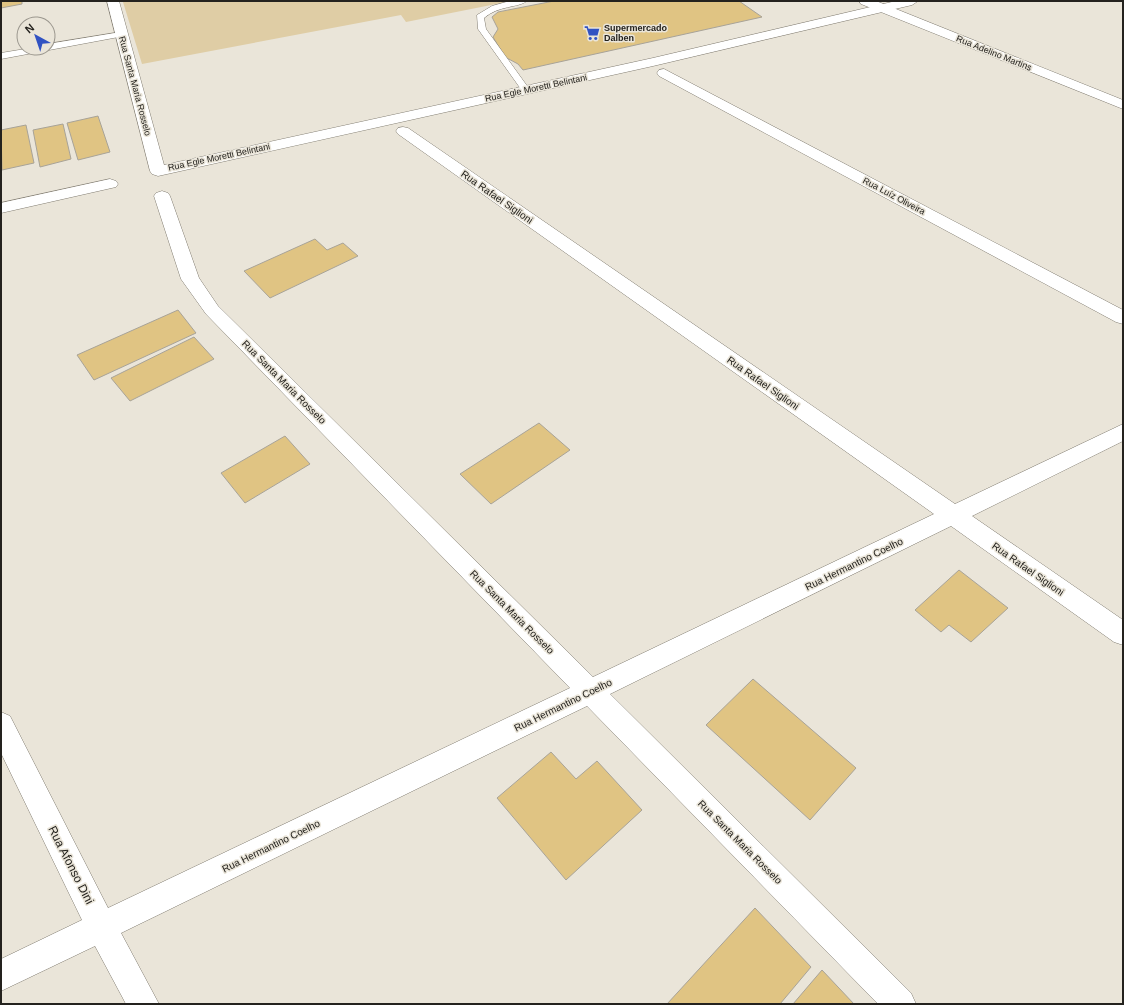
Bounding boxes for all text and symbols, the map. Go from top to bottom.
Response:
north arrow [16,16,56,56]
text: N [23,21,37,35]
place label: Supermercado Dalben [604,23,668,43]
supermarket icon: Supermercado Dalben [583,24,601,42]
street label: Rua Adelino Martins [955,33,1034,73]
street label: Rua Santa Maria Rosselo [117,35,153,137]
street label: Rua Egle Moretti Belintani [484,72,588,104]
street label: Rua Egle Moretti Belintani [167,141,271,173]
street label: Rua Rafael Siglioni [459,168,535,226]
street label: Rua Luíz Oliveira [861,175,927,217]
street label: Rua Santa Maria Rosselo [240,338,328,426]
street label: Rua Rafael Siglioni [725,354,801,412]
street label: Rua Hermantino Coelho [803,535,905,592]
street label: Rua Rafael Siglioni [990,540,1066,598]
street label: Rua Santa Maria Rosselo [468,568,556,656]
street label: Rua Hermantino Coelho [512,676,614,733]
street label: Rua Santa Maria Rosselo [696,798,784,886]
street label: Rua Hermantino Coelho [220,817,322,874]
street label: Rua Afonso Dini [45,823,97,907]

